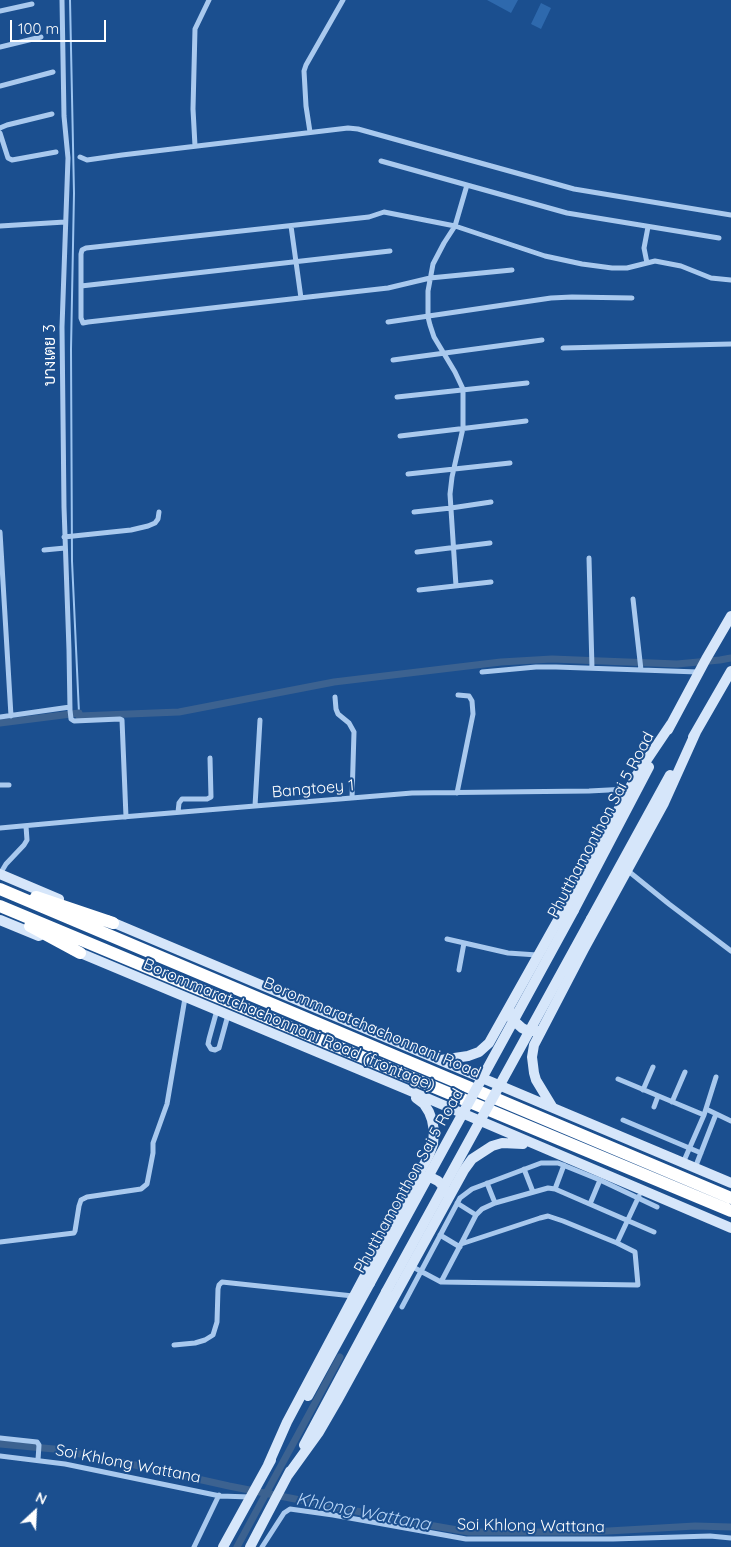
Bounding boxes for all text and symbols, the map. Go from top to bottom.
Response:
scale bar [12,10,109,42]
text: 100 m [18,19,59,38]
street label: บางเตย 3 [40,324,60,386]
street label: Phutthamonthon Sai 5 Road [544,729,658,921]
street label: Bangtoey 1 [271,776,355,802]
street label: Borommaratchachonnani Road (frontage) [140,955,438,1095]
street label: Borommaratchachonnani Road [260,973,484,1083]
street label: Phutthamonthon Sai 5 Road [350,1085,468,1277]
street label: Soi Khlong Wattana [54,1440,202,1488]
north arrow [10,1487,60,1537]
text: N [33,1488,50,1509]
water label: Khlong Wattana [294,1488,432,1536]
street label: Soi Khlong Wattana [457,1515,605,1537]

